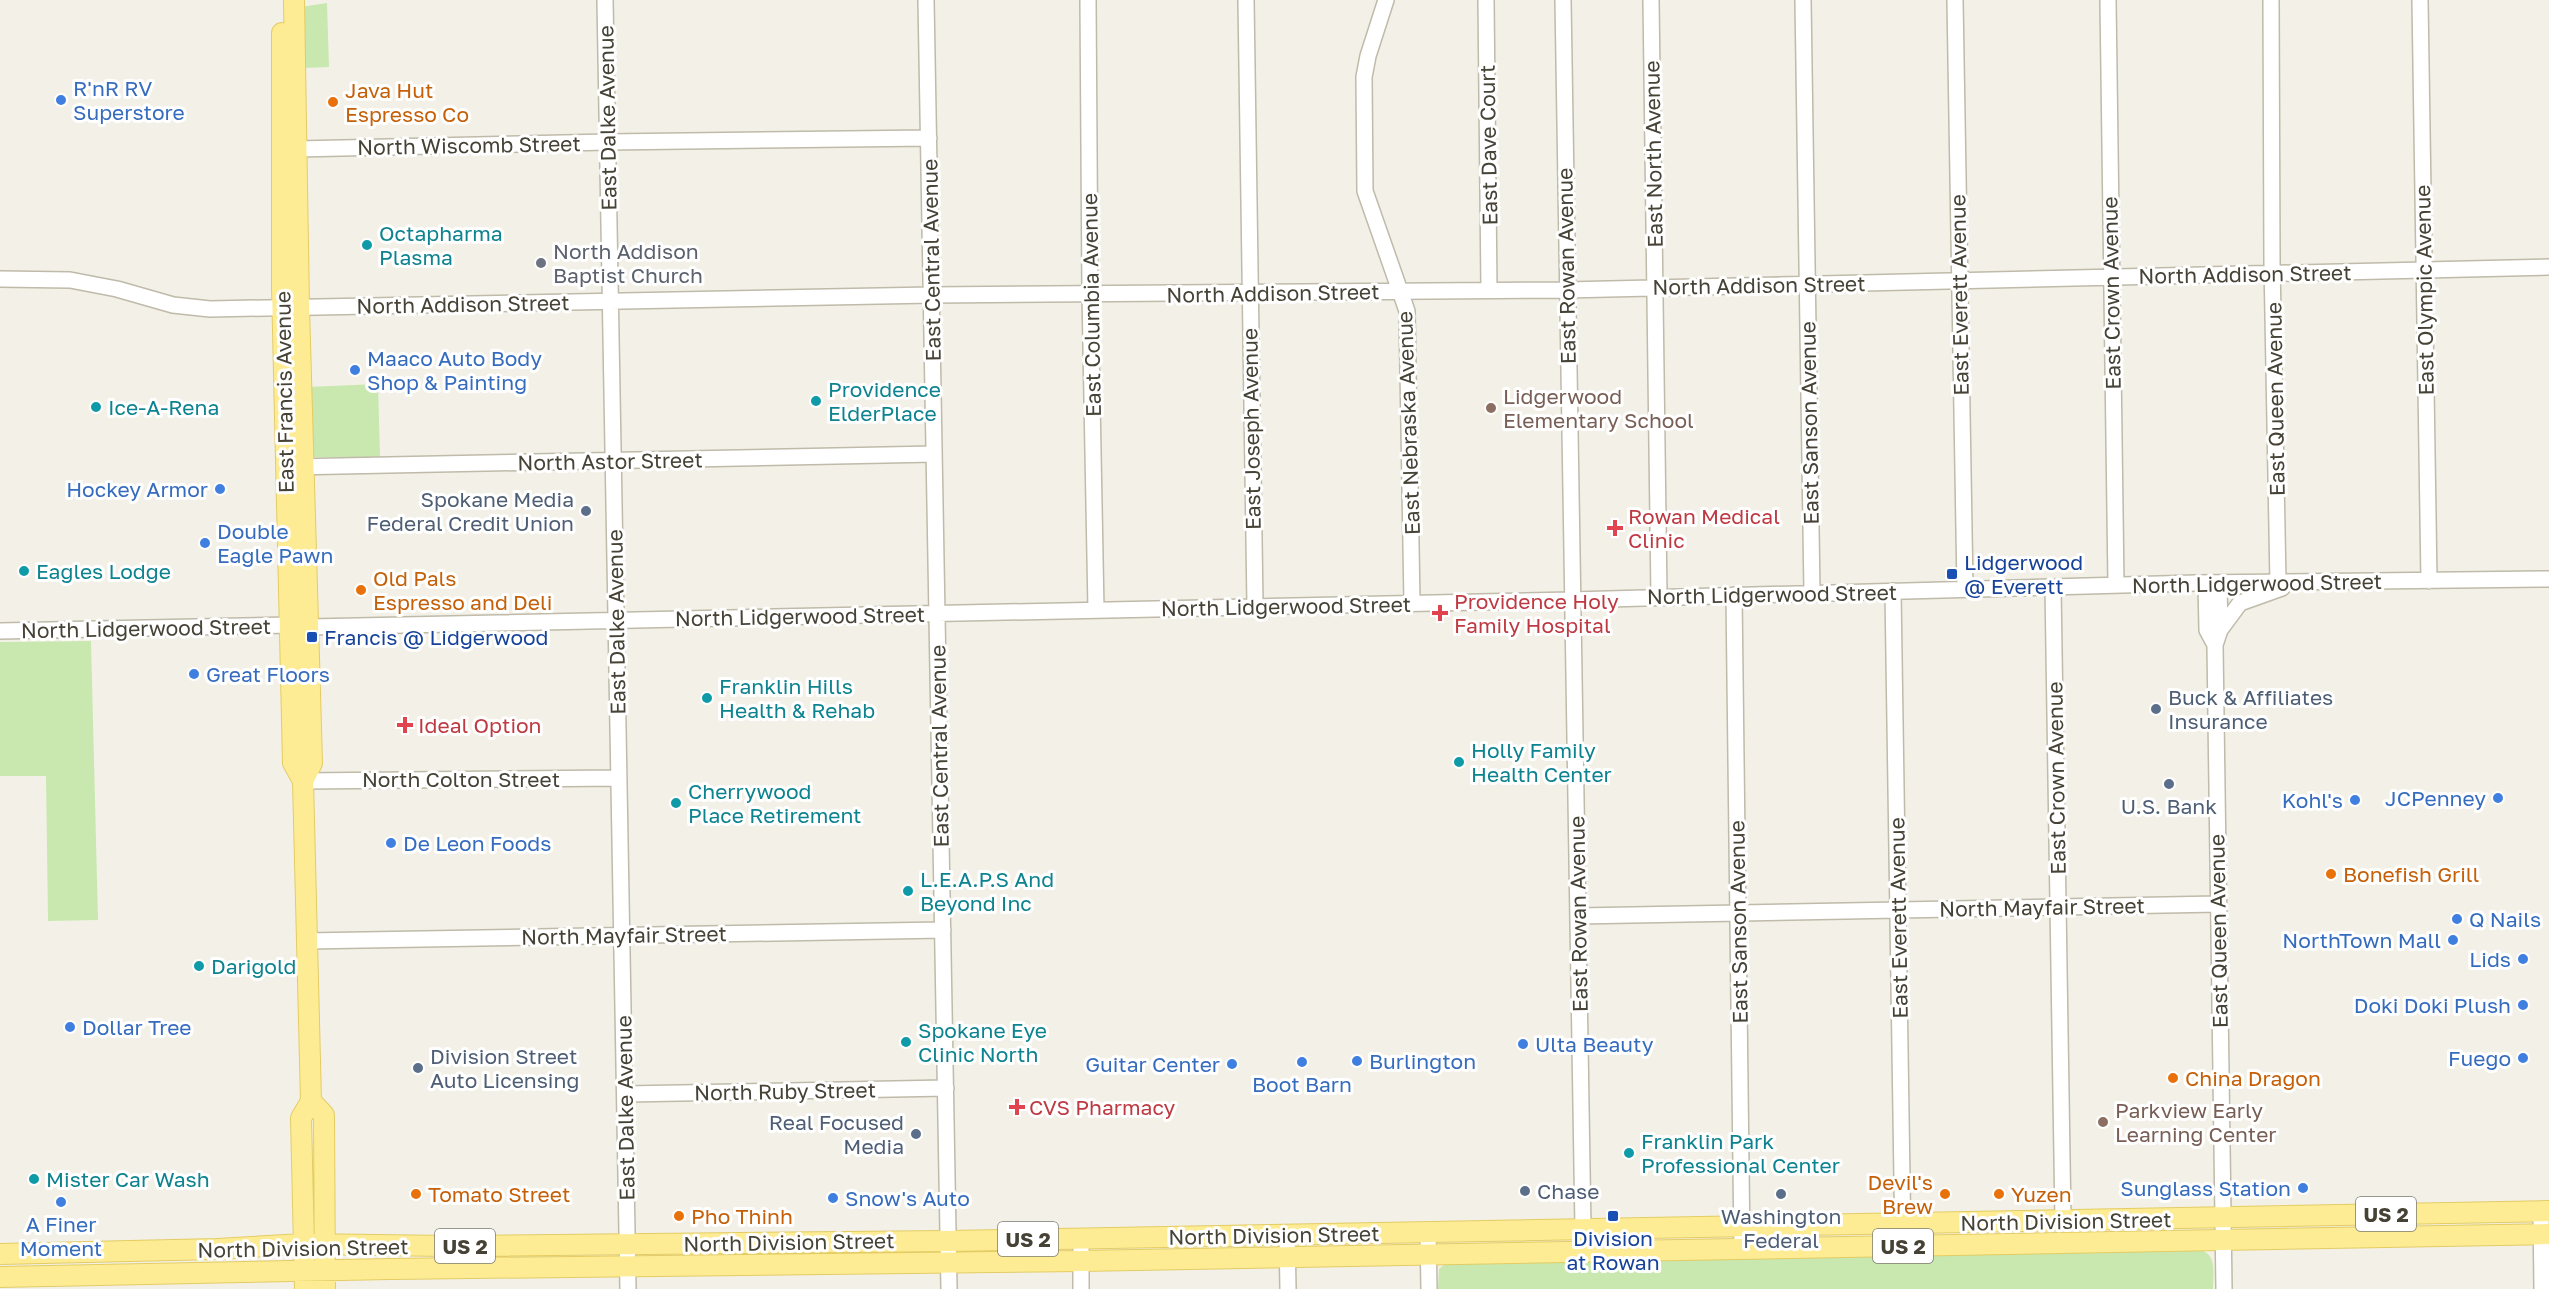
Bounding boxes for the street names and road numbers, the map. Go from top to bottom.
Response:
street label: East Dalke Avenue [592,25,622,211]
street label: East North Avenue [1638,60,1668,248]
street label: East Dave Court [1474,64,1502,226]
street label: North Wiscomb Street [357,130,581,160]
street label: East Central Avenue [916,158,946,362]
street label: East Rowan Avenue [1551,168,1581,364]
street label: East Olympic Avenue [2409,184,2439,396]
street label: East Columbia Avenue [1076,193,1106,417]
street label: East Everett Avenue [1944,194,1974,396]
street label: East Crown Avenue [2096,196,2126,390]
street label: North Addison Street [2138,259,2352,289]
street label: North Addison Street [1652,270,1866,300]
street label: North Addison Street [1166,278,1380,308]
street label: North Addison Street [356,289,570,319]
street label: East Francis Avenue [269,291,299,493]
street label: East Queen Avenue [2260,302,2290,496]
street label: East Nebraska Avenue [1391,311,1425,535]
street label: East Sanson Avenue [1794,321,1824,525]
street label: East Joseph Avenue [1236,328,1266,530]
street label: North Astor Street [517,446,703,476]
street label: East Dalke Avenue [601,529,631,715]
street label: North Lidgerwood Street [2132,568,2382,598]
street label: North Lidgerwood Street [1647,579,1897,609]
street label: North Lidgerwood Street [1161,591,1411,621]
street label: North Lidgerwood Street [675,601,925,631]
street label: North Lidgerwood Street [21,613,271,643]
street label: East Central Avenue [924,644,954,848]
street label: East Crown Avenue [2041,681,2071,875]
street label: North Colton Street [362,766,560,792]
street label: East Rowan Avenue [1563,816,1593,1012]
street label: East Everett Avenue [1883,817,1913,1019]
street label: East Sanson Avenue [1723,820,1753,1024]
street label: East Queen Avenue [2203,834,2233,1028]
street label: North Mayfair Street [1939,892,2145,922]
street label: North Mayfair Street [521,920,727,950]
street label: East Dalke Avenue [610,1015,640,1201]
street label: North Ruby Street [694,1076,876,1106]
road number: US 2 [2356,1197,2416,1231]
street label: North Division Street [1960,1206,2172,1236]
street label: North Division Street [1168,1220,1380,1250]
road number: US 2 [998,1222,1058,1256]
street label: North Division Street [683,1227,895,1257]
road number: US 2 [435,1229,495,1263]
road number: US 2 [1873,1229,1933,1263]
street label: North Division Street [197,1233,409,1263]

